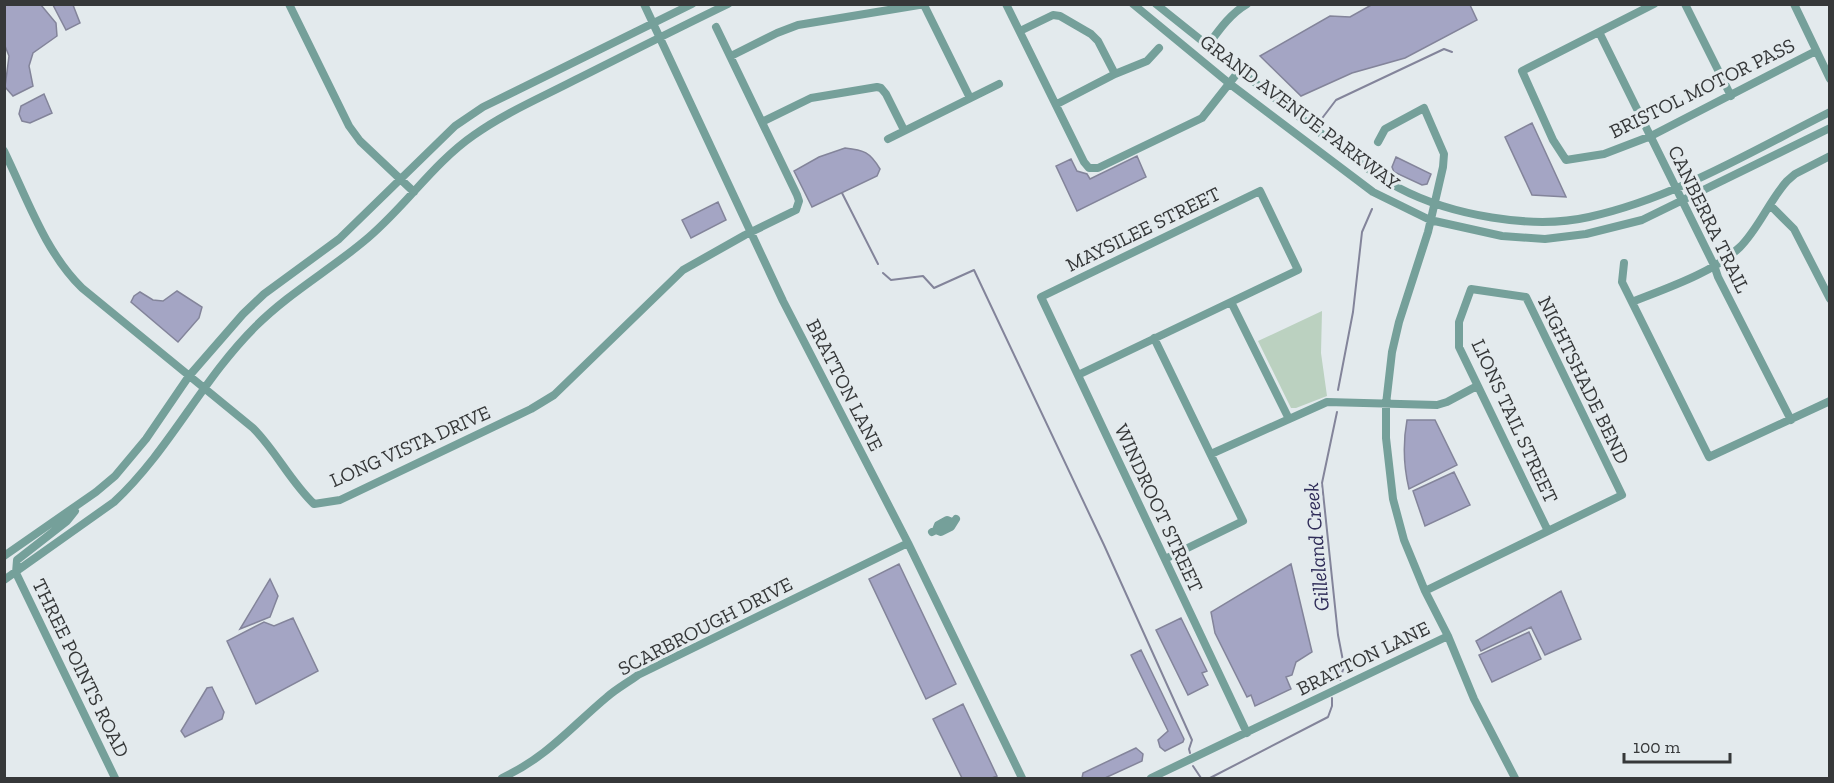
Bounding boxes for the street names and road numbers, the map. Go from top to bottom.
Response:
street label: GRAND AVENUE PARKWAY [1196,29,1405,195]
street label: BRISTOL MOTOR PASS [1605,33,1799,143]
street label: CANBERRA TRAIL [1663,142,1755,297]
street label: MAYSILEE STREET [1062,181,1224,277]
street label: NIGHTSHADE BEND [1533,292,1635,468]
street label: BRATTON LANE [801,315,889,455]
street label: LIONS TAIL STREET [1467,335,1563,507]
street label: LONG VISTA DRIVE [326,400,494,492]
street label: WINDROOT STREET [1109,420,1209,596]
street label: SCARBROUGH DRIVE [614,572,796,680]
street label: THREE POINTS ROAD [27,575,135,761]
street label: BRATTON LANE [1293,615,1433,701]

